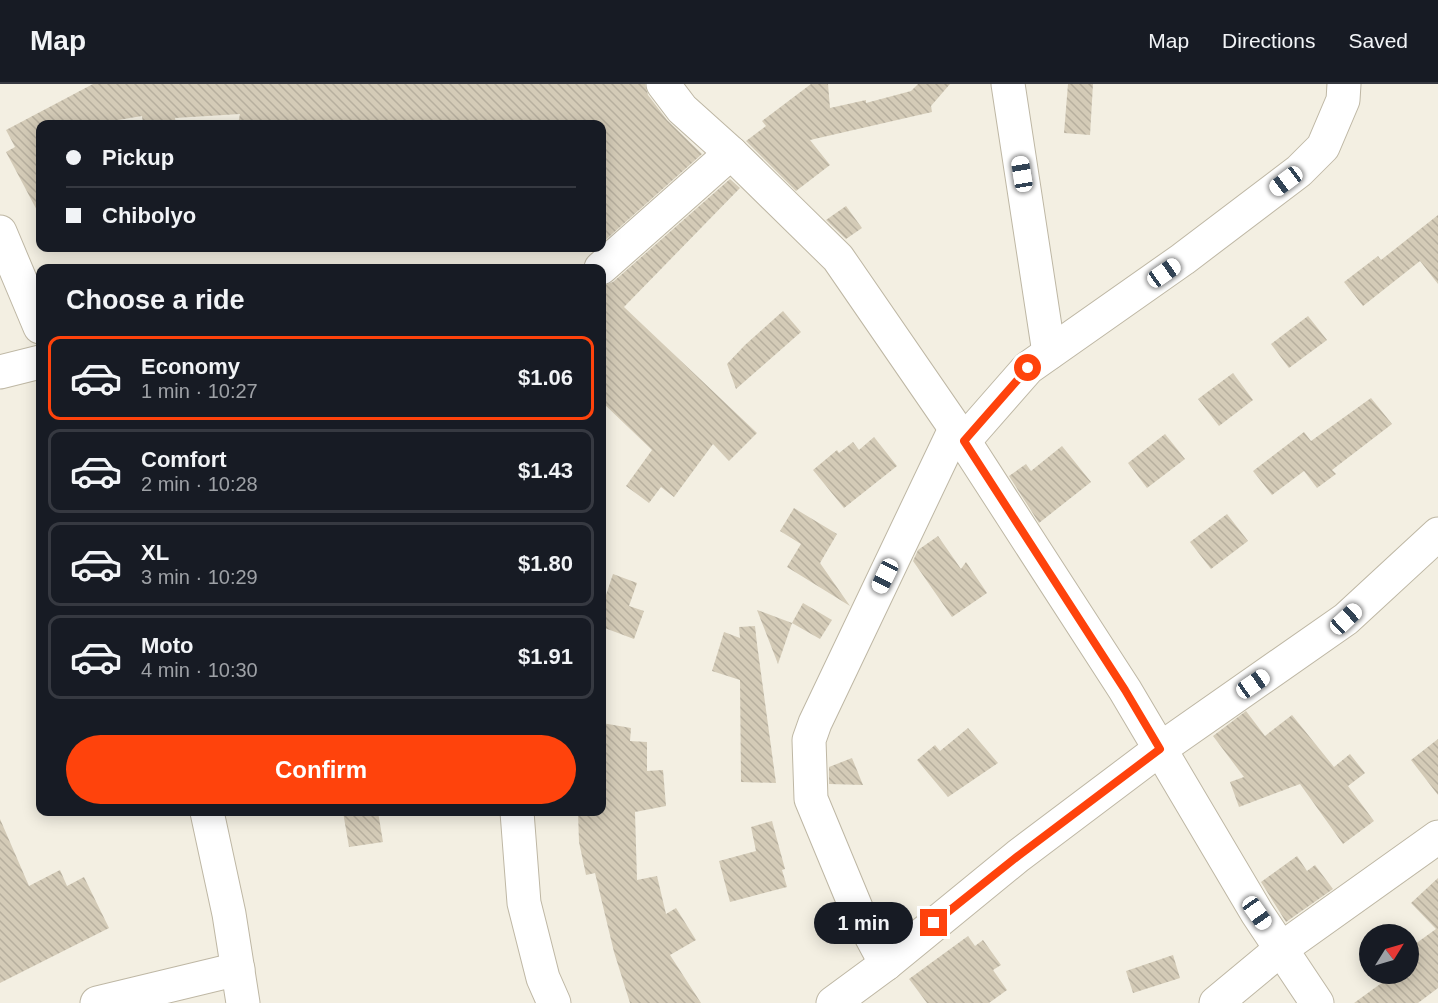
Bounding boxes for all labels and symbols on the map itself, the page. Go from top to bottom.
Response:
car [1010,155,1034,193]
car [1266,163,1306,199]
car [1144,255,1184,291]
route start [1014,354,1041,381]
car [869,556,901,596]
car [1327,600,1365,638]
car [1233,666,1273,702]
car [1239,893,1275,933]
callout: 1 min [814,902,913,944]
route end [920,909,947,936]
north arrow [1359,924,1419,984]

